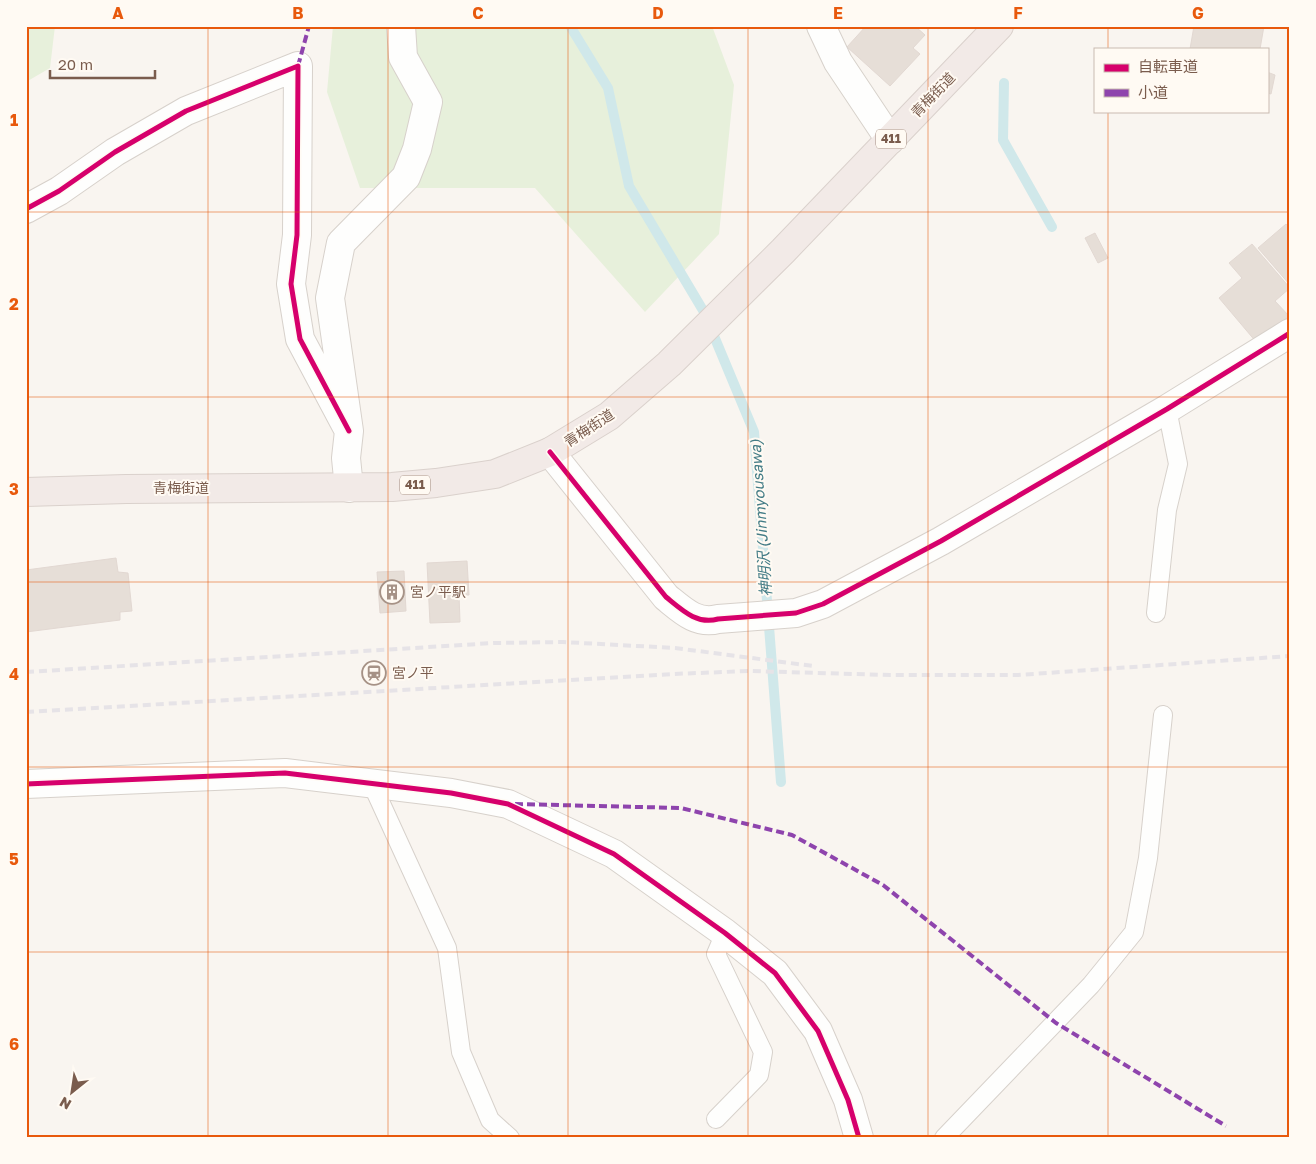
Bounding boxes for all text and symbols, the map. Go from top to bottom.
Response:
text: A [112,3,124,23]
text: B [292,3,304,23]
text: C [472,3,484,23]
text: D [652,3,664,23]
text: E [833,3,843,23]
text: F [1013,3,1023,23]
text: G [1192,3,1204,23]
scale bar [50,48,155,80]
legend [1094,48,1268,112]
text: 20 m [58,55,93,73]
text: 自転車道 [1138,57,1198,75]
street label: 青梅街道 [907,69,958,121]
text: 小道 [1138,83,1168,101]
text: 1 [10,110,18,130]
road number: 411 [876,130,906,148]
text: 2 [9,294,19,314]
street label: 青梅街道 [561,405,617,450]
water label: 神明沢 (Jinmyousawa) [746,439,775,597]
road number: 411 [400,476,430,494]
text: 3 [9,479,19,499]
street label: 青梅街道 [153,479,209,496]
building icon: 宮ノ平駅 [379,579,405,605]
place label: 宮ノ平駅 [410,583,466,600]
station icon: 宮ノ平 [361,660,387,686]
text: 4 [9,664,19,684]
place label: 宮ノ平 [392,664,434,681]
text: 5 [9,849,19,869]
text: 6 [9,1034,19,1054]
north arrow [48,1066,98,1116]
text: N [56,1094,74,1114]

